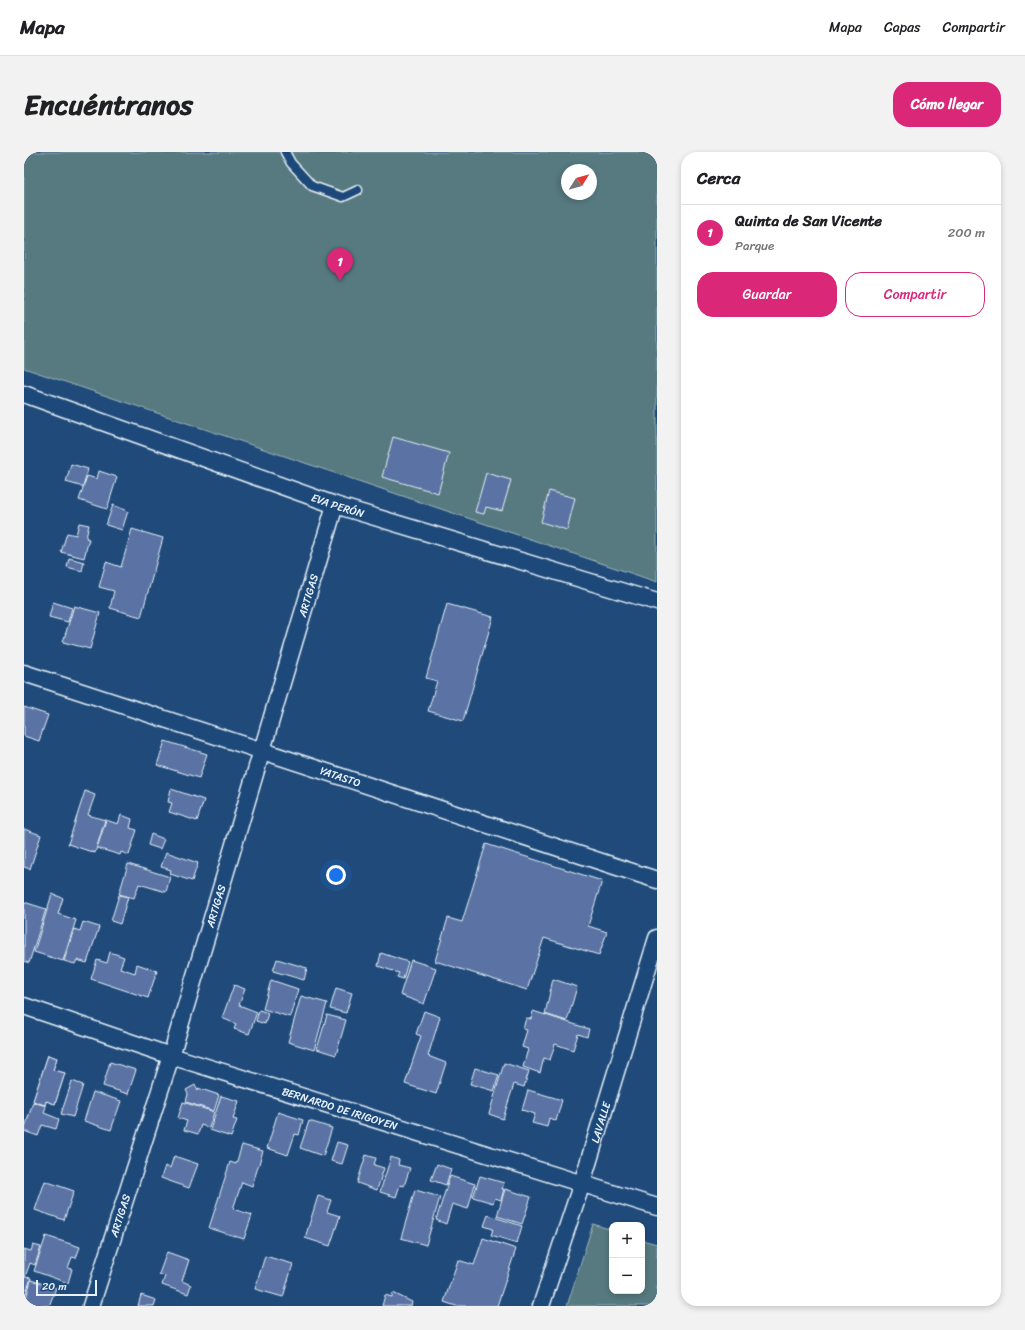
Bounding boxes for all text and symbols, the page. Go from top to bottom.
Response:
text: Mapa [20,11,65,44]
text: Mapa [829,15,862,40]
text: Capas [884,15,921,40]
text: Compartir [943,15,1005,40]
text: Encuéntranos [24,80,193,129]
button: Cómo llegar [893,82,1001,127]
text: Cerca [697,163,740,193]
north arrow [561,164,597,200]
text: Quinta de San Vicente [735,208,882,234]
text: 1 [707,221,713,244]
text: 200 m [948,221,985,244]
text: Parque [735,234,774,257]
pin: 1 [327,248,353,281]
button: Guardar [697,272,837,317]
button: Compartir [845,272,985,317]
street label: EVA PERÓN [309,488,367,523]
street label: ARTIGAS [292,572,323,620]
street label: YATASTO [317,761,364,792]
your location [326,865,346,885]
street label: ARTIGAS [200,882,231,931]
street label: BERNARDO DE IRIGOYEN [280,1082,400,1135]
street label: LAVALLE [585,1099,616,1145]
street label: ARTIGAS [104,1192,136,1240]
map controls [609,1222,645,1294]
button: + [609,1222,645,1258]
button: − [609,1258,645,1294]
text: 20 m [42,1277,67,1296]
scale bar [36,1278,97,1297]

